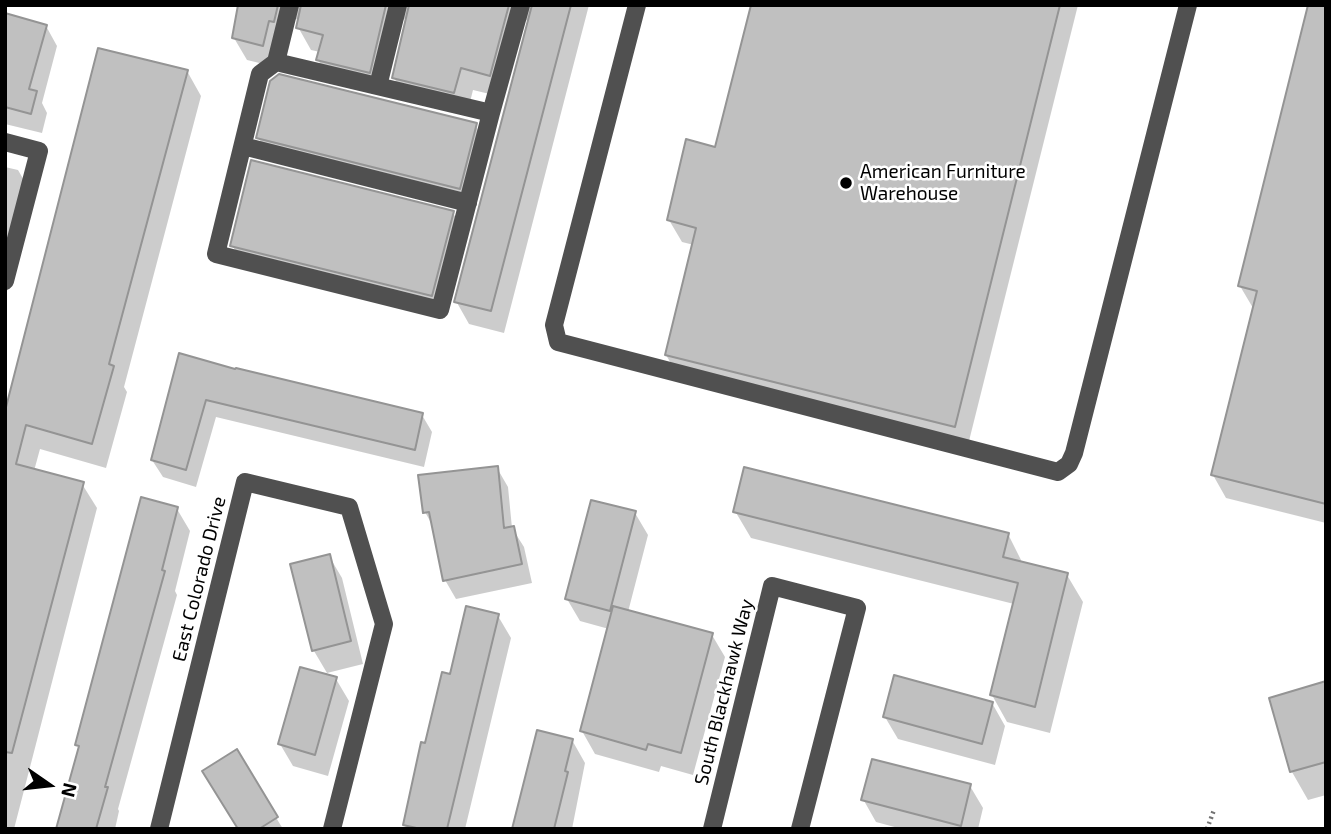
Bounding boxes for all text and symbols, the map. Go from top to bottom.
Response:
place label: American Furniture Warehouse [860,161,1026,205]
marker: American Furniture Warehouse [838,175,854,191]
street label: East Colorado Drive [167,494,231,664]
street label: South Blackhawk Way [690,597,758,787]
north arrow [14,750,84,820]
text: N [57,781,83,800]

